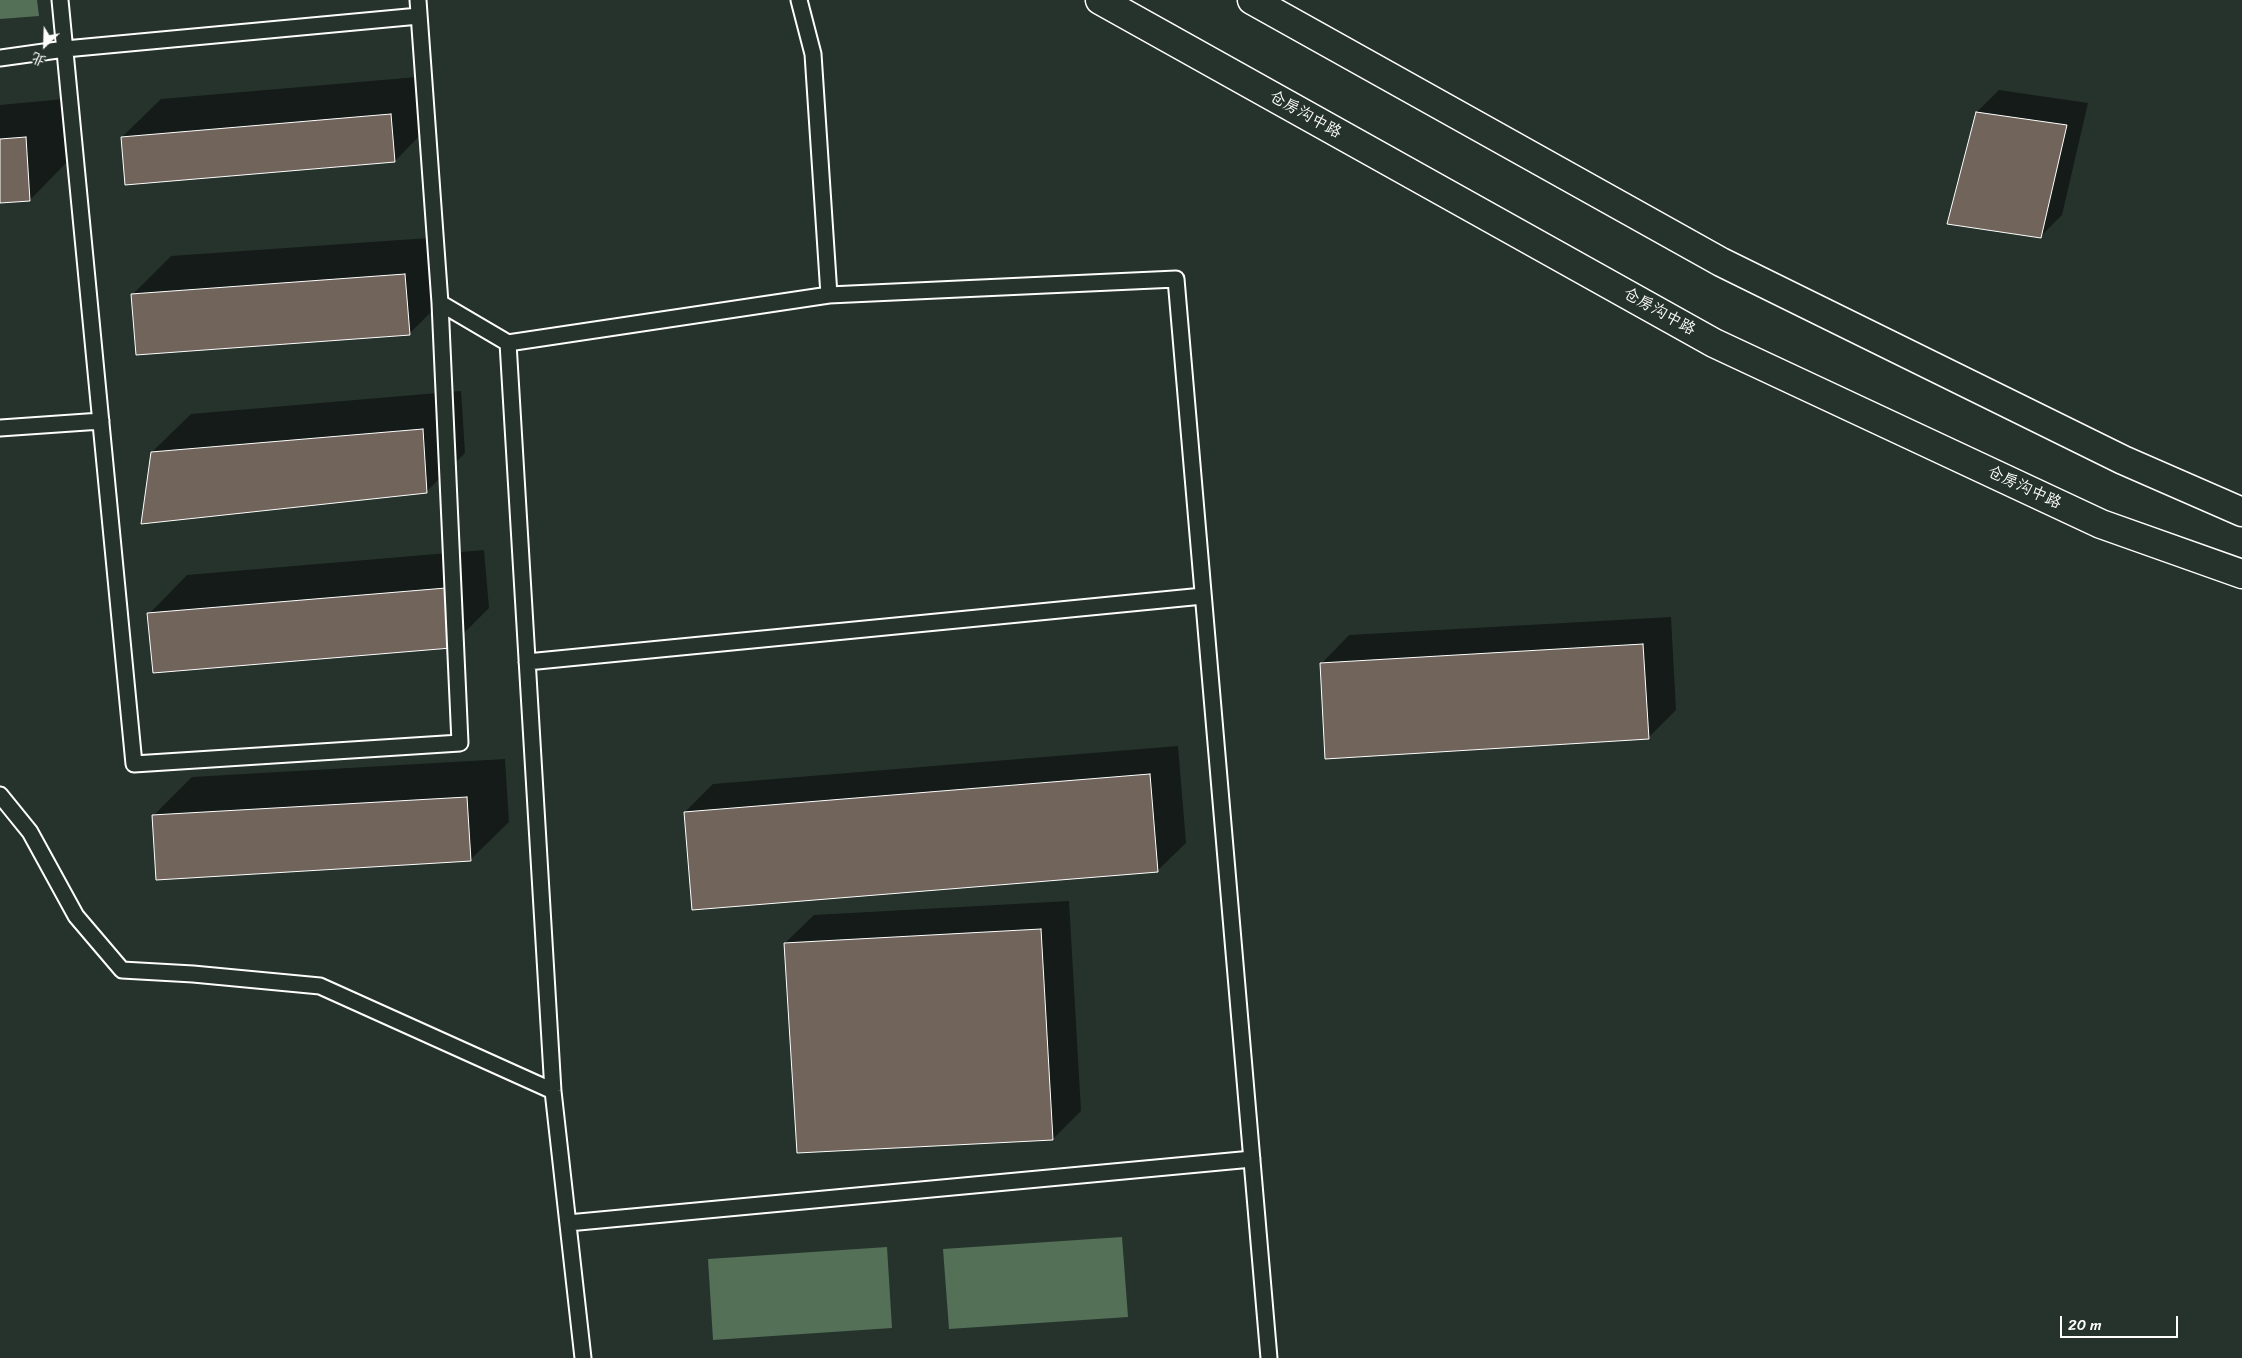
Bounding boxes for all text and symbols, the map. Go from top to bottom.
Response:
north arrow [20,20,70,70]
text: 北 [27,45,50,73]
street label: 仓房沟中路 [1265,87,1345,143]
street label: 仓房沟中路 [1619,284,1699,340]
street label: 仓房沟中路 [1984,462,2064,514]
scale bar [2062,1306,2180,1338]
text: 20 m [2068,1312,2102,1338]

